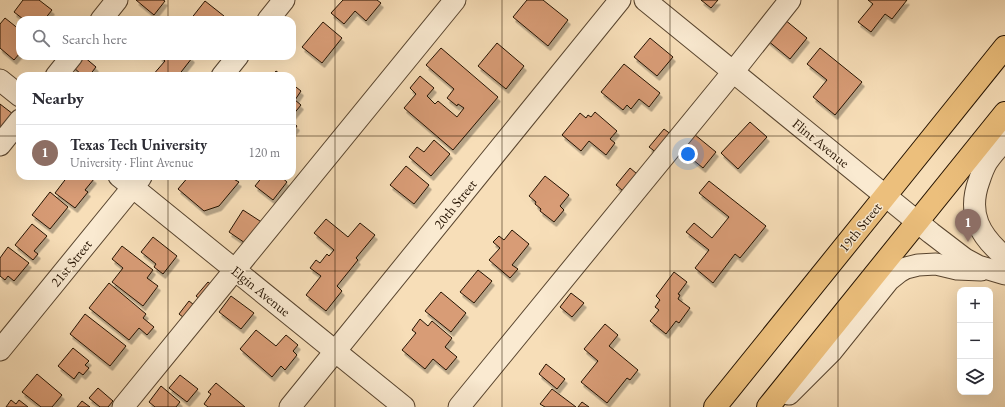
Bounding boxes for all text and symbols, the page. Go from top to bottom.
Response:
search box [16,16,296,60]
icon: search [30,27,52,49]
text: Search here [62,29,127,48]
text: Nearby [32,87,84,109]
street label: Flint Avenue [789,114,854,172]
text: Texas Tech University [70,135,207,154]
text: 1 [42,144,48,161]
text: 120 m [249,144,280,161]
your location [678,144,698,164]
text: University · Flint Avenue [70,154,193,171]
street label: 20th Street [430,175,481,232]
street label: 19th Street [835,198,886,255]
pin: 1 [955,209,981,242]
street label: 21st Street [46,235,96,290]
street label: Elgin Avenue [228,262,295,321]
map controls [957,287,993,395]
button: + [957,287,993,323]
button: − [957,323,993,359]
button: layers [957,359,993,395]

